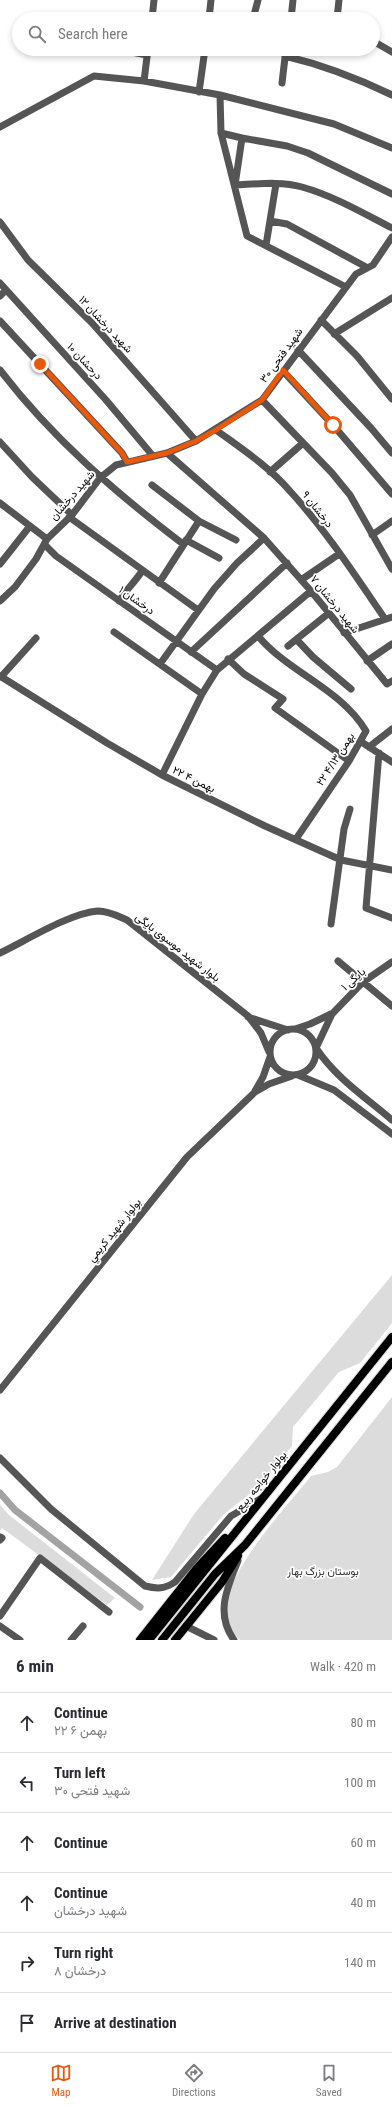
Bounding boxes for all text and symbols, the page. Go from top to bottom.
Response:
search box [12,12,380,56]
icon: search [26,23,48,45]
text: Search here [58,25,128,43]
street label: شهید درخشان ۱۲ [76,293,136,356]
street label: شهید فتحی ۳۰ [257,325,306,385]
street label: درحشان ۱۰ [64,340,105,382]
route end [31,355,49,373]
route start [324,416,342,434]
street label: شهید درخشان [47,468,98,523]
street label: درخشان ۹ [299,488,336,530]
street label: شهید درخشان ۷ [307,573,362,636]
street label: درخشان ۱ [116,583,157,617]
street label: ۲۲ بهمن ۴/۱۳ [314,730,357,788]
street label: ۲۲ بهمن ۴ [170,764,217,795]
street label: بلوار شهید موسوی بایگی [133,910,223,985]
street label: بایگی ۱ [339,965,368,994]
street label: بولوار شهيد كريمي [85,1196,146,1266]
street label: بولوار خواجه ربیع [233,1449,290,1515]
park label: بوستان بزرگ بهار [286,1565,359,1578]
text: 6 min [16,1656,54,1676]
text: Walk · 420 m [310,1659,376,1674]
text: Continue [54,1704,108,1722]
icon: ahead [16,1712,38,1734]
text: 80 m [350,1715,376,1730]
text: ۲۲ بهمن ۶ [54,1723,107,1738]
text: Turn left [54,1764,105,1782]
icon: left [16,1772,38,1794]
text: 100 m [344,1775,376,1790]
text: شهید فتحی ۳۰ [54,1783,130,1798]
icon: ahead [16,1832,38,1854]
text: Continue [54,1834,108,1852]
text: 60 m [350,1835,376,1850]
text: Continue [54,1884,108,1902]
icon: ahead [16,1892,38,1914]
text: 40 m [350,1895,376,1910]
text: شهید درخشان [54,1903,127,1918]
text: Turn right [54,1944,113,1962]
icon: right [16,1952,38,1974]
text: 140 m [344,1955,376,1970]
text: درخشان ۸ [54,1963,106,1978]
icon: arrive [16,2012,38,2034]
text: Arrive at destination [54,2014,177,2032]
tab: Map [50,2062,72,2099]
tab: Directions [172,2062,216,2099]
tab: Saved [316,2062,342,2099]

